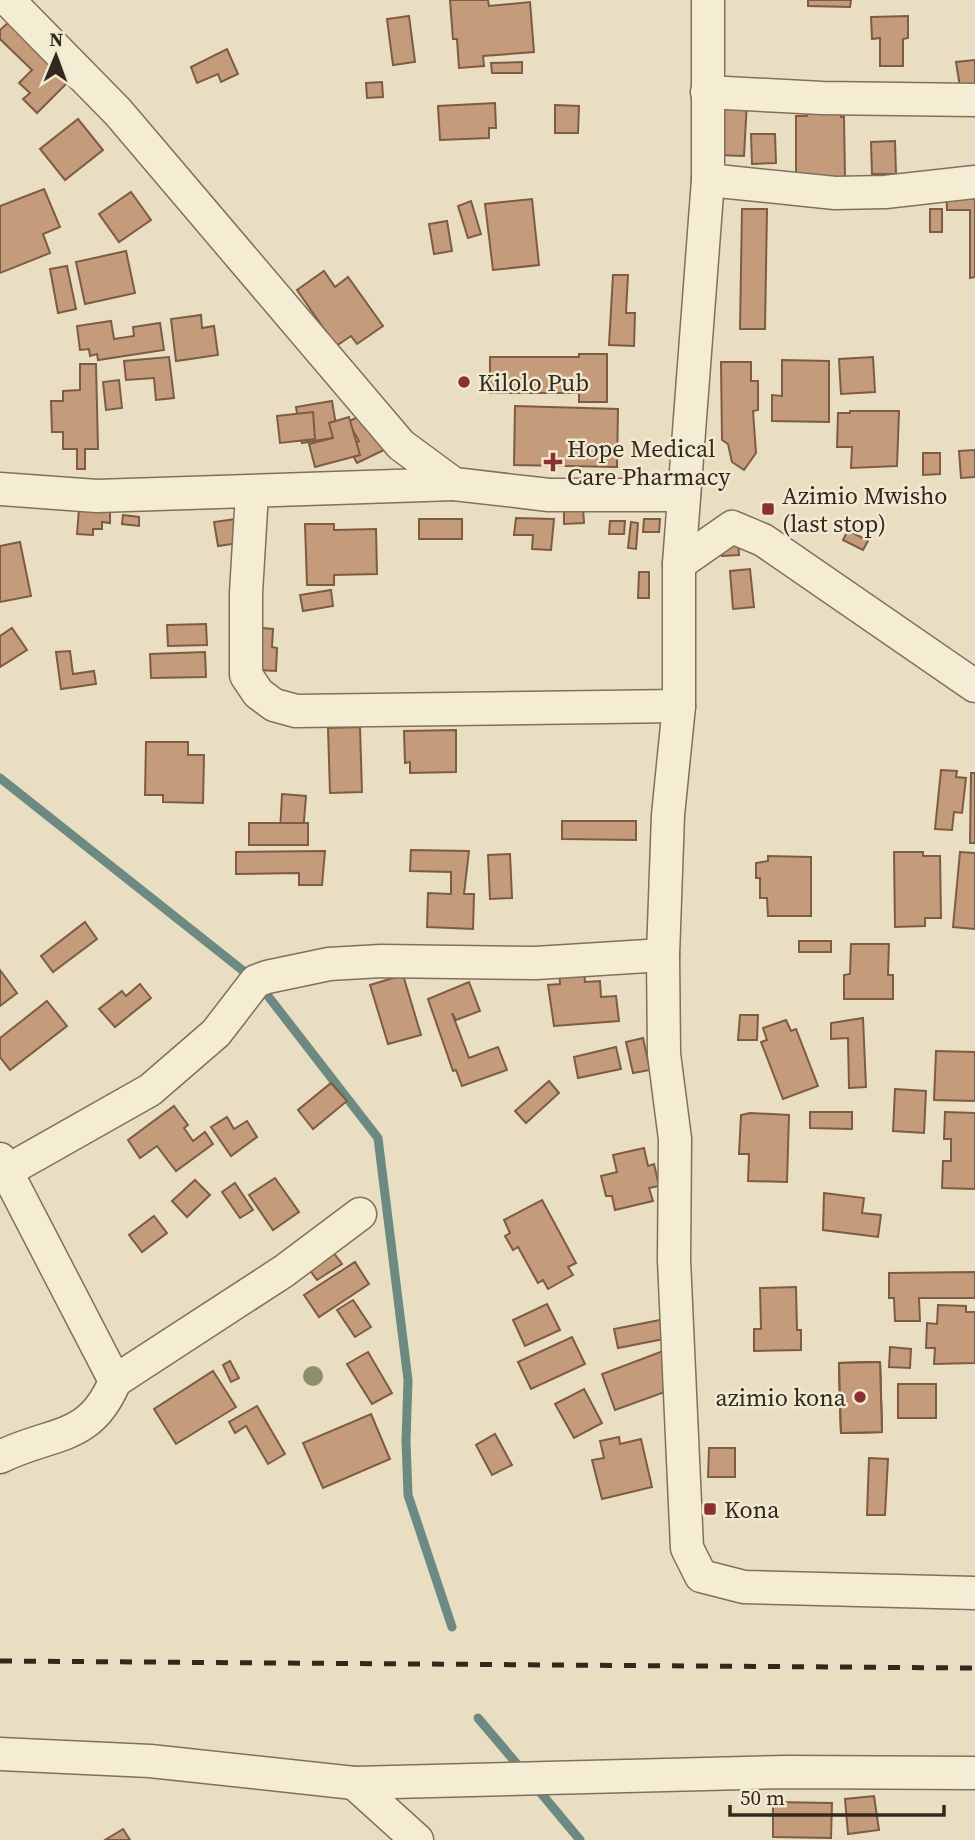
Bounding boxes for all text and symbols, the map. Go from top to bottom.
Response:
north arrow [21,21,91,91]
text: N [49,26,64,52]
place label: Kilolo Pub [478,366,589,399]
marker: Kilolo Pub [456,374,472,390]
place label: Hope Medical Care Pharmacy [567,432,731,493]
marker: Hope Medical Care Pharmacy [545,454,561,470]
place label: Azimio Mwisho (last stop) [782,479,948,540]
marker: Azimio Mwisho (last stop) [760,501,776,517]
place label: azimio kona [716,1381,847,1414]
marker: azimio kona [852,1389,868,1405]
place label: Kona [724,1493,780,1526]
marker: Kona [702,1501,718,1517]
scale bar [730,1773,944,1817]
text: 50 m [740,1783,785,1812]

